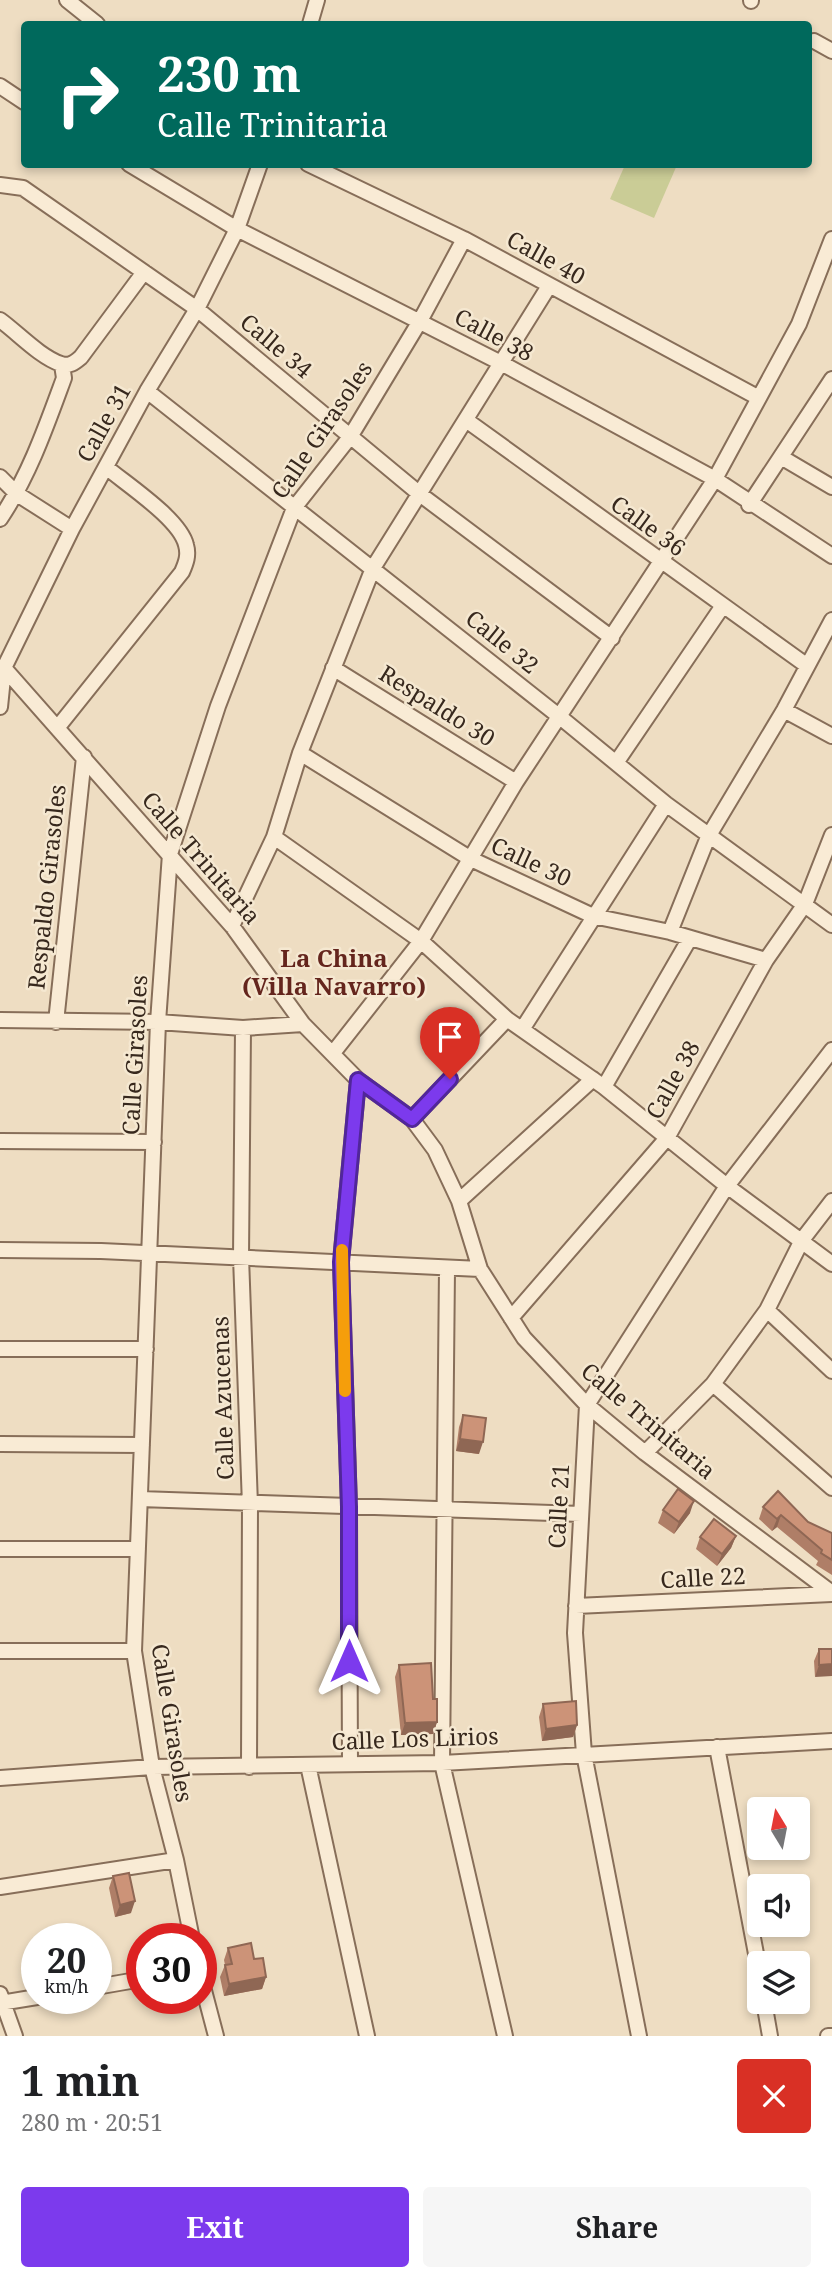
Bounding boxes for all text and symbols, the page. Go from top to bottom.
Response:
text: 230 m [157,40,301,106]
icon: right [42,49,133,140]
text: Calle Trinitaria [157,103,388,146]
street label: Calle 40 [501,222,592,292]
street label: Calle 38 [449,300,540,368]
street label: Calle 34 [234,306,320,385]
street label: Calle Girasoles [263,354,379,505]
street label: Calle 31 [68,377,138,468]
street label: Calle 36 [605,487,693,563]
street label: Calle 32 [459,602,546,681]
street label: Respaldo 30 [373,657,502,753]
street label: Respaldo Girasoles [19,783,73,991]
street label: Calle Trinitaria [135,784,268,931]
street label: Calle 30 [486,829,577,894]
district label: La China (Villa Navarro) [242,941,426,1002]
street label: Calle Girasoles [114,974,154,1136]
pin [420,1007,480,1079]
icon: arrive [431,1018,469,1056]
street label: Calle 38 [637,1034,707,1125]
street label: Calle Azucenas [203,1316,241,1481]
street label: Calle Trinitaria [575,1355,723,1486]
street label: Calle 21 [540,1462,576,1549]
street label: Calle 22 [659,1559,746,1595]
position arrow [312,1624,386,1698]
street label: Calle Girasoles [145,1641,201,1804]
street label: Calle Los Lirios [331,1719,499,1757]
north arrow [747,1797,810,1860]
map controls [747,1797,810,2014]
button: sound [747,1874,810,1937]
speed limit sign: 30 [126,1923,217,2014]
text: 20 [47,1936,86,1983]
button: layers [747,1951,810,2014]
text: km/h [44,1974,89,1998]
text: 1 min [21,2051,140,2108]
button: close [737,2059,811,2133]
text: 280 m · 20:51 [21,2106,163,2138]
button: Exit [21,2187,409,2267]
button: Share [423,2187,811,2267]

